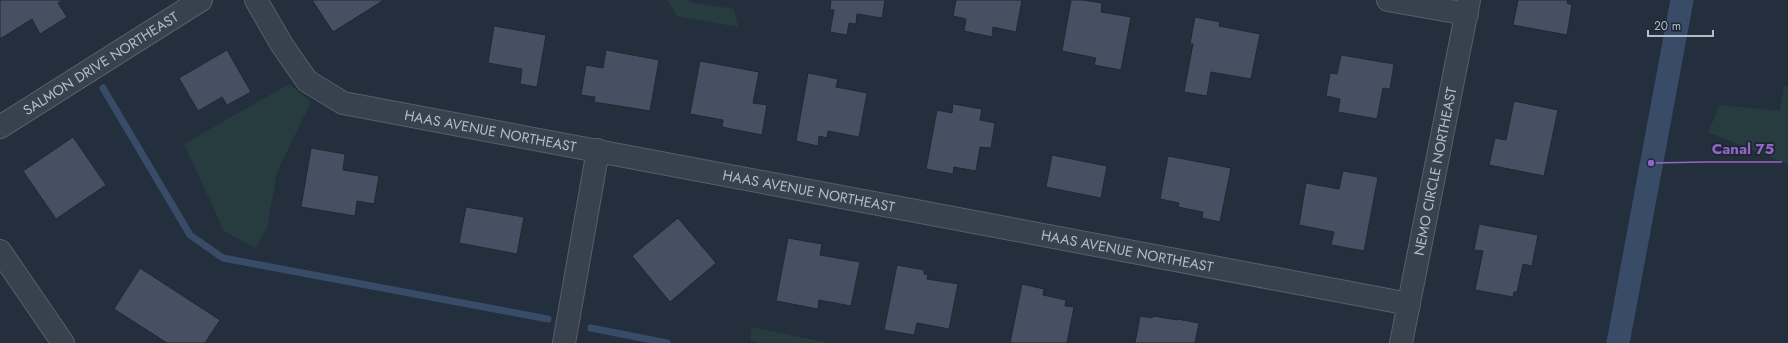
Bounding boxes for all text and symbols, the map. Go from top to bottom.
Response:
street label: SALMON DRIVE NORTHEAST [19,7,182,120]
scale bar [1648,12,1713,38]
text: 20 m [1654,17,1681,35]
street label: NEMO CIRCLE NORTHEAST [1409,85,1462,257]
street label: HAAS AVENUE NORTHEAST [403,105,579,157]
callout: Canal 75 [1704,135,1782,162]
text: Canal 75 [1712,138,1775,160]
street label: HAAS AVENUE NORTHEAST [721,165,897,217]
street label: HAAS AVENUE NORTHEAST [1040,225,1215,277]

